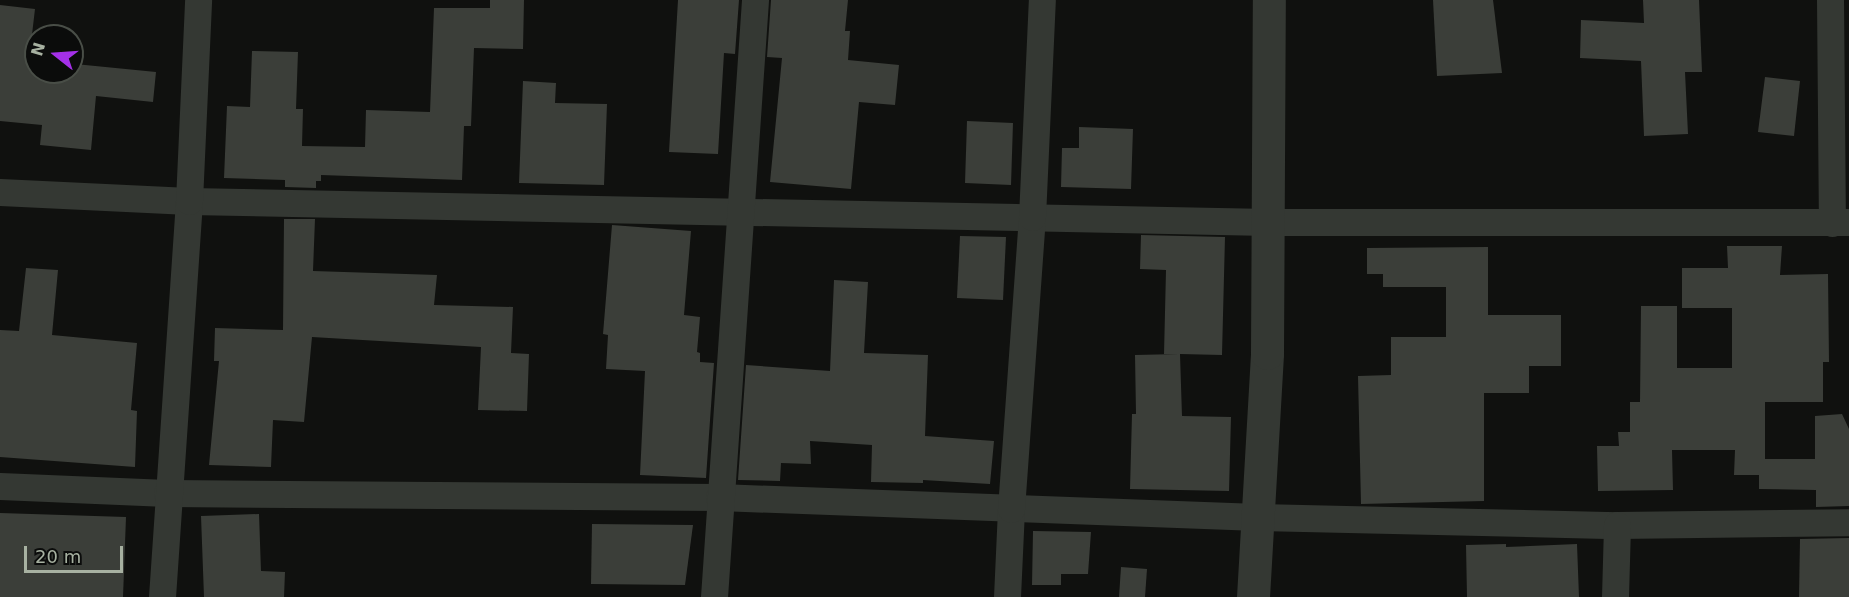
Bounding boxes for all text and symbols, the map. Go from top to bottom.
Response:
north arrow [24,24,84,84]
text: N [27,40,49,58]
scale bar [27,534,126,572]
text: 20 m [35,546,81,567]

